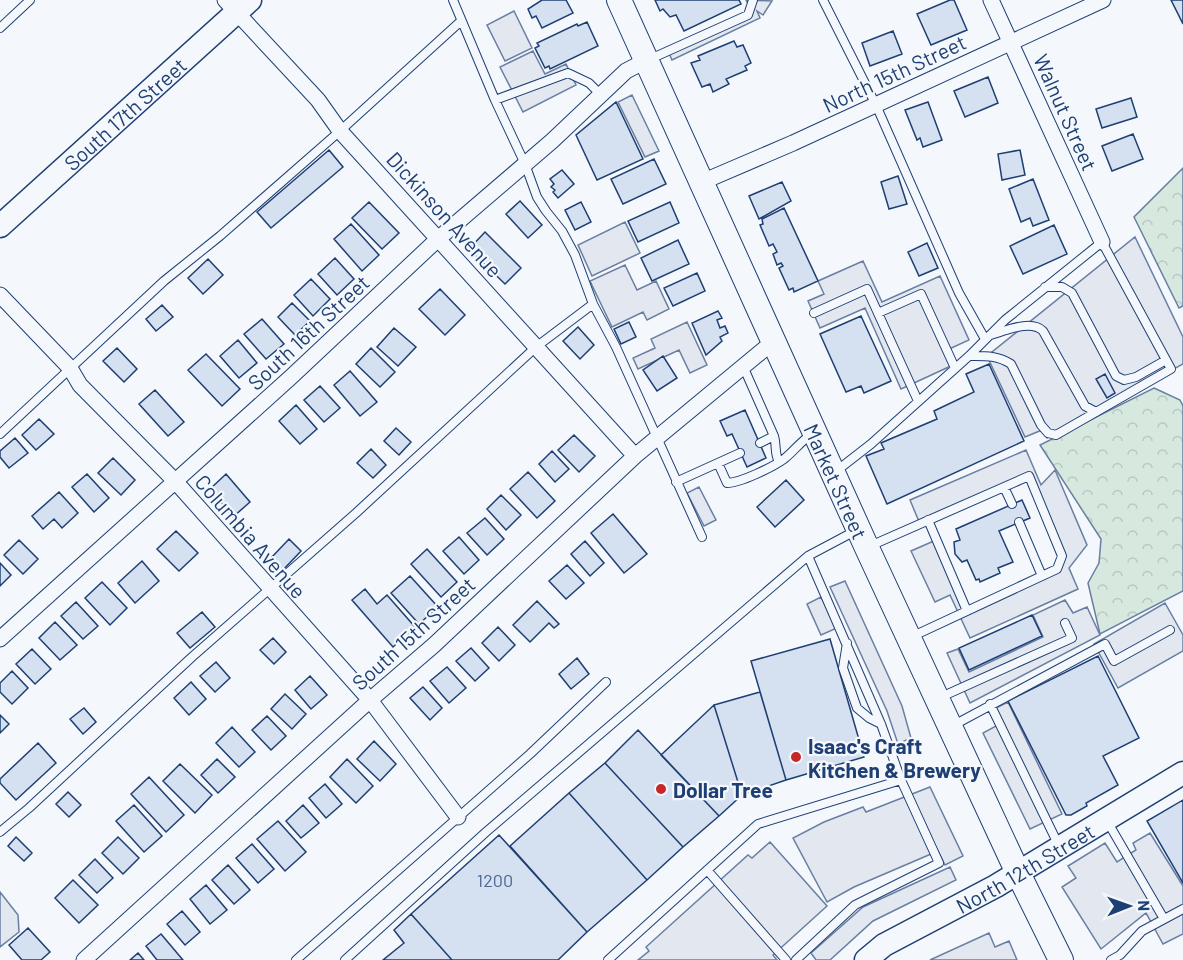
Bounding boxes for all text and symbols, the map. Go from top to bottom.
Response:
street label: North 15th Street [818,29,970,117]
street label: Walnut Street [1029,50,1103,174]
street label: South 17th Street [58,52,191,175]
street label: Dickinson Avenue [382,146,508,282]
street label: South 16th Street [242,269,374,395]
street label: Market Street [800,419,874,543]
street label: Columbia Avenue [190,469,312,603]
street label: South 15th Street [346,571,480,695]
place label: Isaac's Craft Kitchen & Brewery [808,733,981,782]
marker: Isaac's Craft Kitchen & Brewery [789,750,803,764]
place label: Dollar Tree [673,777,773,802]
marker: Dollar Tree [654,782,668,796]
street label: North 12th Street [951,817,1098,918]
house number: 1200 [477,869,513,891]
north arrow [1099,876,1159,936]
text: N [1135,900,1154,911]

